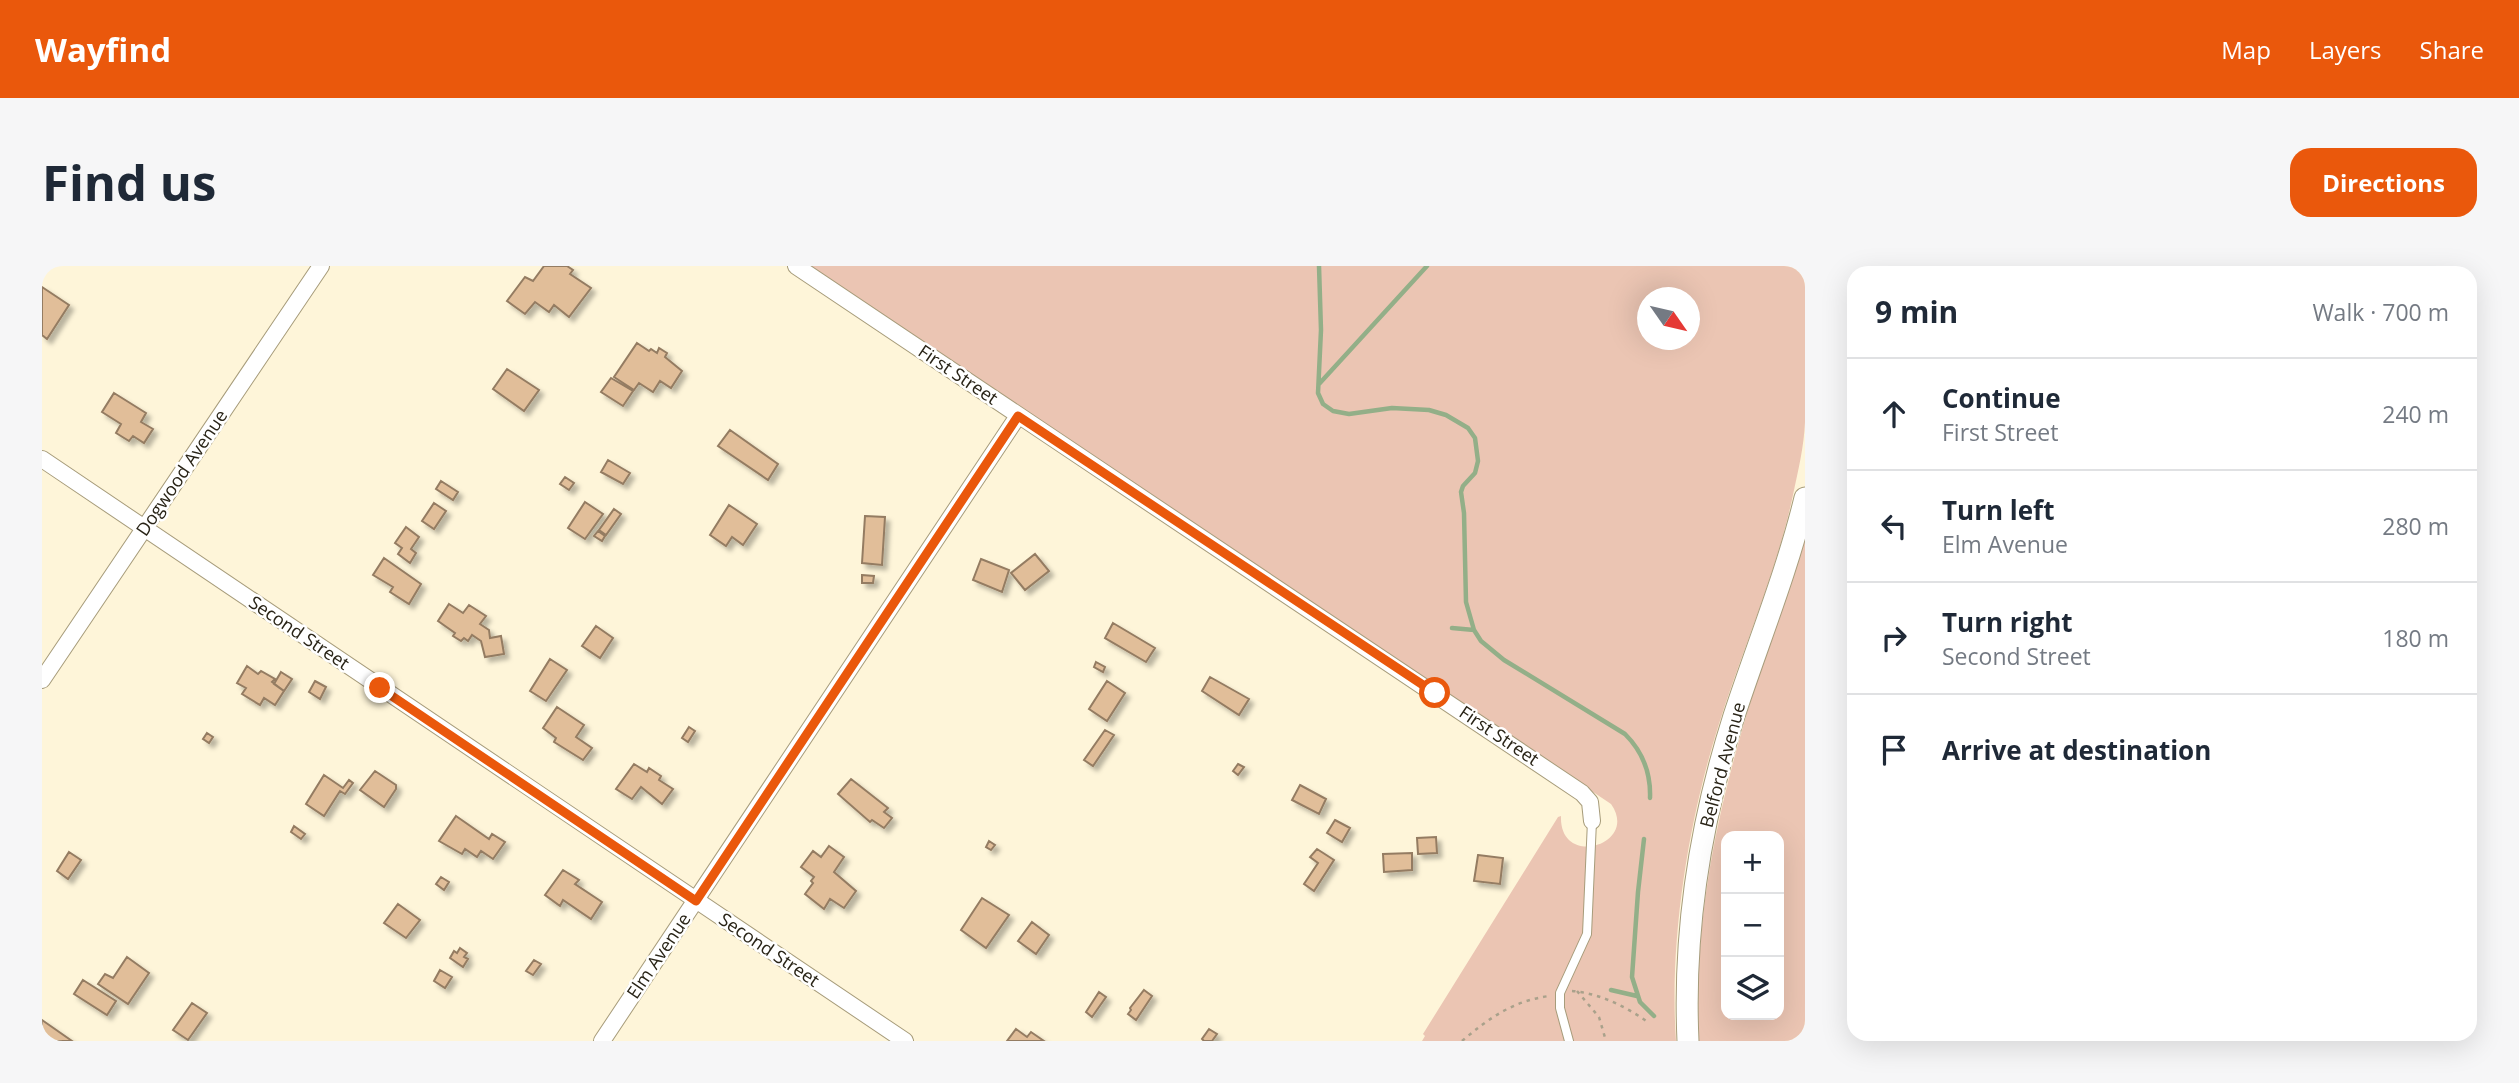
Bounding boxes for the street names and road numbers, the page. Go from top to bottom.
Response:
street label: First Street [914,339,1003,410]
street label: Dogwood Avenue [130,405,232,540]
street label: Second Street [245,590,355,675]
street label: Belford Avenue [1694,699,1750,830]
street label: First Street [1455,700,1544,771]
street label: Second Street [715,907,825,992]
street label: Elm Avenue [621,908,696,1003]

